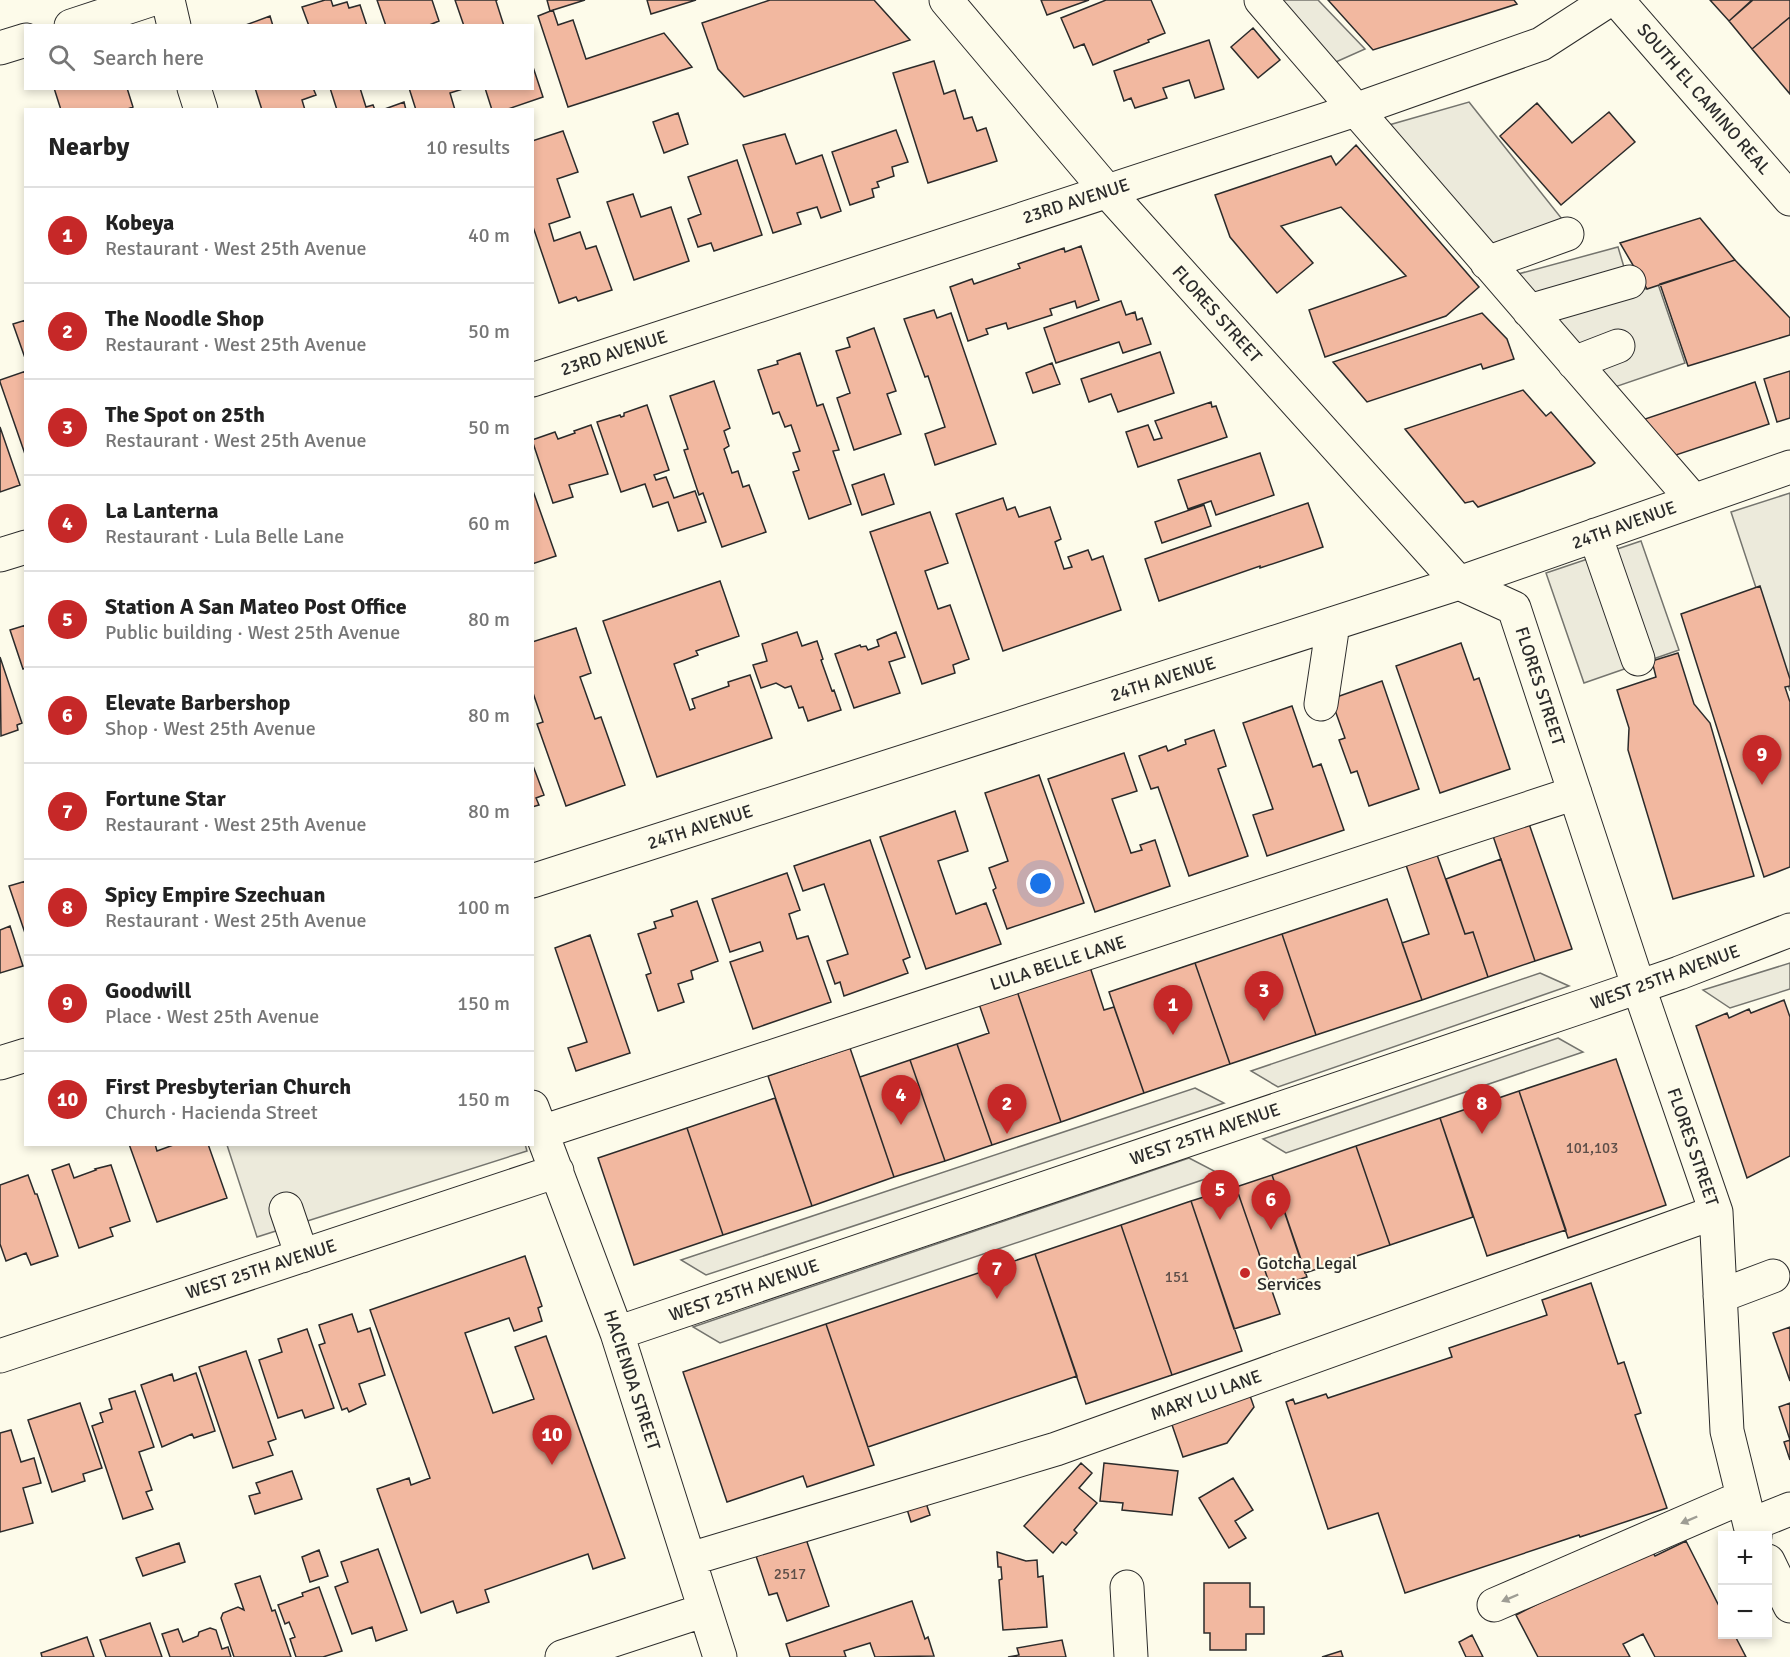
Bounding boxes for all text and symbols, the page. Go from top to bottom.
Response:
street label: SOUTH EL CAMINO REAL [1632,19,1776,179]
search box [24,24,534,90]
icon: search [45,41,78,74]
text: Search here [93,44,204,71]
text: Nearby [48,131,129,163]
text: 10 results [426,135,510,160]
street label: 23RD AVENUE [1020,173,1132,229]
text: Kobeya [105,209,174,236]
text: 1 [62,223,73,248]
text: 40 m [468,223,510,248]
text: Restaurant · West 25th Avenue [105,236,367,261]
street label: FLORES STREET [1168,261,1267,367]
text: The Noodle Shop [105,305,264,332]
text: 2 [62,319,73,344]
text: 50 m [468,319,510,344]
street label: 23RD AVENUE [558,325,670,381]
text: Restaurant · West 25th Avenue [105,332,367,357]
text: The Spot on 25th [105,401,265,428]
text: 3 [62,415,73,440]
text: 50 m [468,415,510,440]
text: Restaurant · West 25th Avenue [105,428,367,453]
street label: 24TH AVENUE [1569,496,1679,554]
text: La Lanterna [105,497,219,524]
text: 4 [62,511,73,536]
text: 60 m [468,511,510,536]
text: Restaurant · Lula Belle Lane [105,524,344,549]
text: Station A San Mateo Post Office [105,593,407,620]
text: 5 [62,607,73,632]
text: 80 m [468,607,510,632]
text: Public building · West 25th Avenue [105,620,400,645]
street label: FLORES STREET [1510,624,1570,748]
street label: 24TH AVENUE [1108,652,1218,706]
text: Elevate Barbershop [105,689,290,716]
text: 6 [62,703,73,728]
text: 80 m [468,703,510,728]
text: Shop · West 25th Avenue [105,716,316,741]
pin: 9 [1742,736,1782,785]
text: Fortune Star [105,785,226,812]
text: 7 [62,799,73,824]
text: 80 m [468,799,510,824]
street label: 24TH AVENUE [645,800,755,854]
text: Restaurant · West 25th Avenue [105,812,367,837]
your location [1026,869,1055,898]
text: Spicy Empire Szechuan [105,881,325,908]
text: 8 [62,895,73,920]
text: 100 m [457,895,510,920]
text: Restaurant · West 25th Avenue [105,908,367,933]
street label: LULA BELLE LANE [987,931,1129,995]
street label: WEST 25TH AVENUE [1587,940,1743,1014]
pin: 3 [1244,972,1284,1021]
text: Goodwill [105,977,191,1004]
pin: 1 [1154,986,1192,1035]
text: 9 [62,991,73,1016]
text: 150 m [457,991,510,1016]
text: Place · West 25th Avenue [105,1004,319,1029]
text: First Presbyterian Church [105,1073,351,1100]
pin: 4 [882,1076,920,1125]
pin: 2 [988,1084,1026,1134]
pin: 8 [1462,1084,1502,1134]
street label: FLORES STREET [1662,1085,1724,1209]
text: 10 [57,1087,78,1112]
text: 150 m [457,1087,510,1112]
street label: WEST 25TH AVENUE [1127,1098,1283,1170]
text: Church · Hacienda Street [105,1100,318,1125]
house number: 101,103 [1566,1139,1618,1157]
pin: 5 [1200,1170,1240,1220]
pin: 6 [1252,1180,1290,1230]
street label: WEST 25TH AVENUE [183,1234,339,1304]
pin: 7 [978,1250,1016,1299]
place label: Gotcha Legal Services [1257,1252,1357,1295]
street label: WEST 25TH AVENUE [666,1254,822,1326]
marker: Gotcha Legal Services [1238,1266,1252,1280]
house number: 151 [1165,1268,1189,1286]
street label: HACIENDA STREET [599,1307,665,1453]
street label: MARY LU LANE [1148,1365,1264,1425]
pin: 10 [532,1416,572,1465]
one-way arrow [1680,1515,1698,1525]
map controls [1718,1531,1772,1639]
button: + [1718,1531,1772,1585]
house number: 2517 [774,1565,806,1583]
button: − [1718,1585,1772,1639]
one-way arrow [1502,1593,1519,1602]

